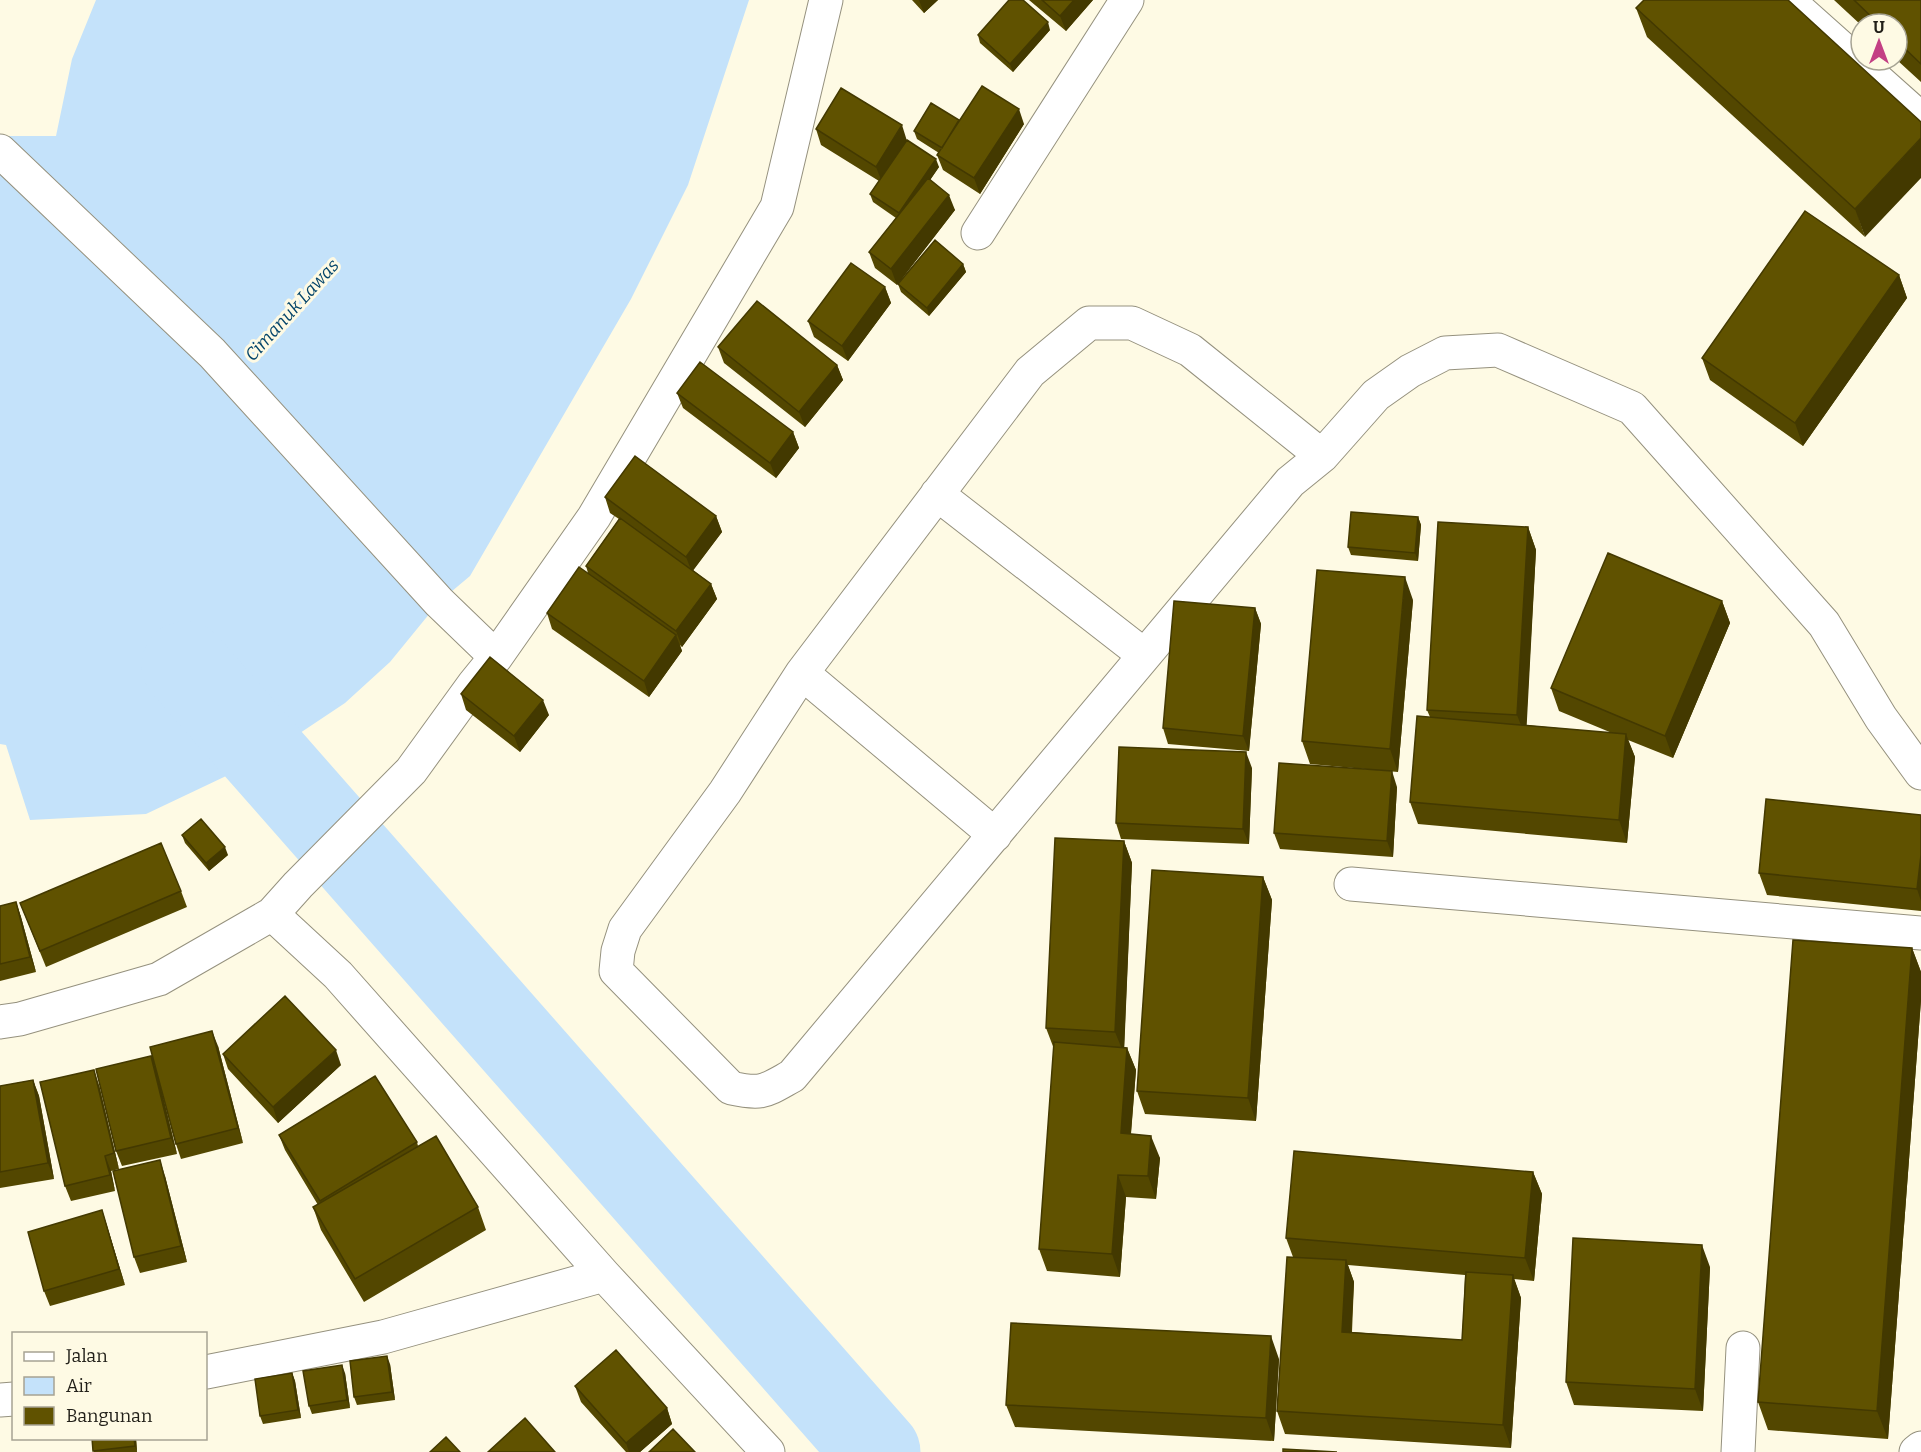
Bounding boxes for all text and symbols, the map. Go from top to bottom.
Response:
north arrow [1849,12,1909,72]
text: U [1873,18,1885,37]
water label: Cimanuk Lawas [240,254,344,366]
legend [12,1332,207,1440]
text: Jalan [65,1345,108,1367]
text: Air [66,1375,92,1397]
text: Bangunan [66,1405,153,1427]

